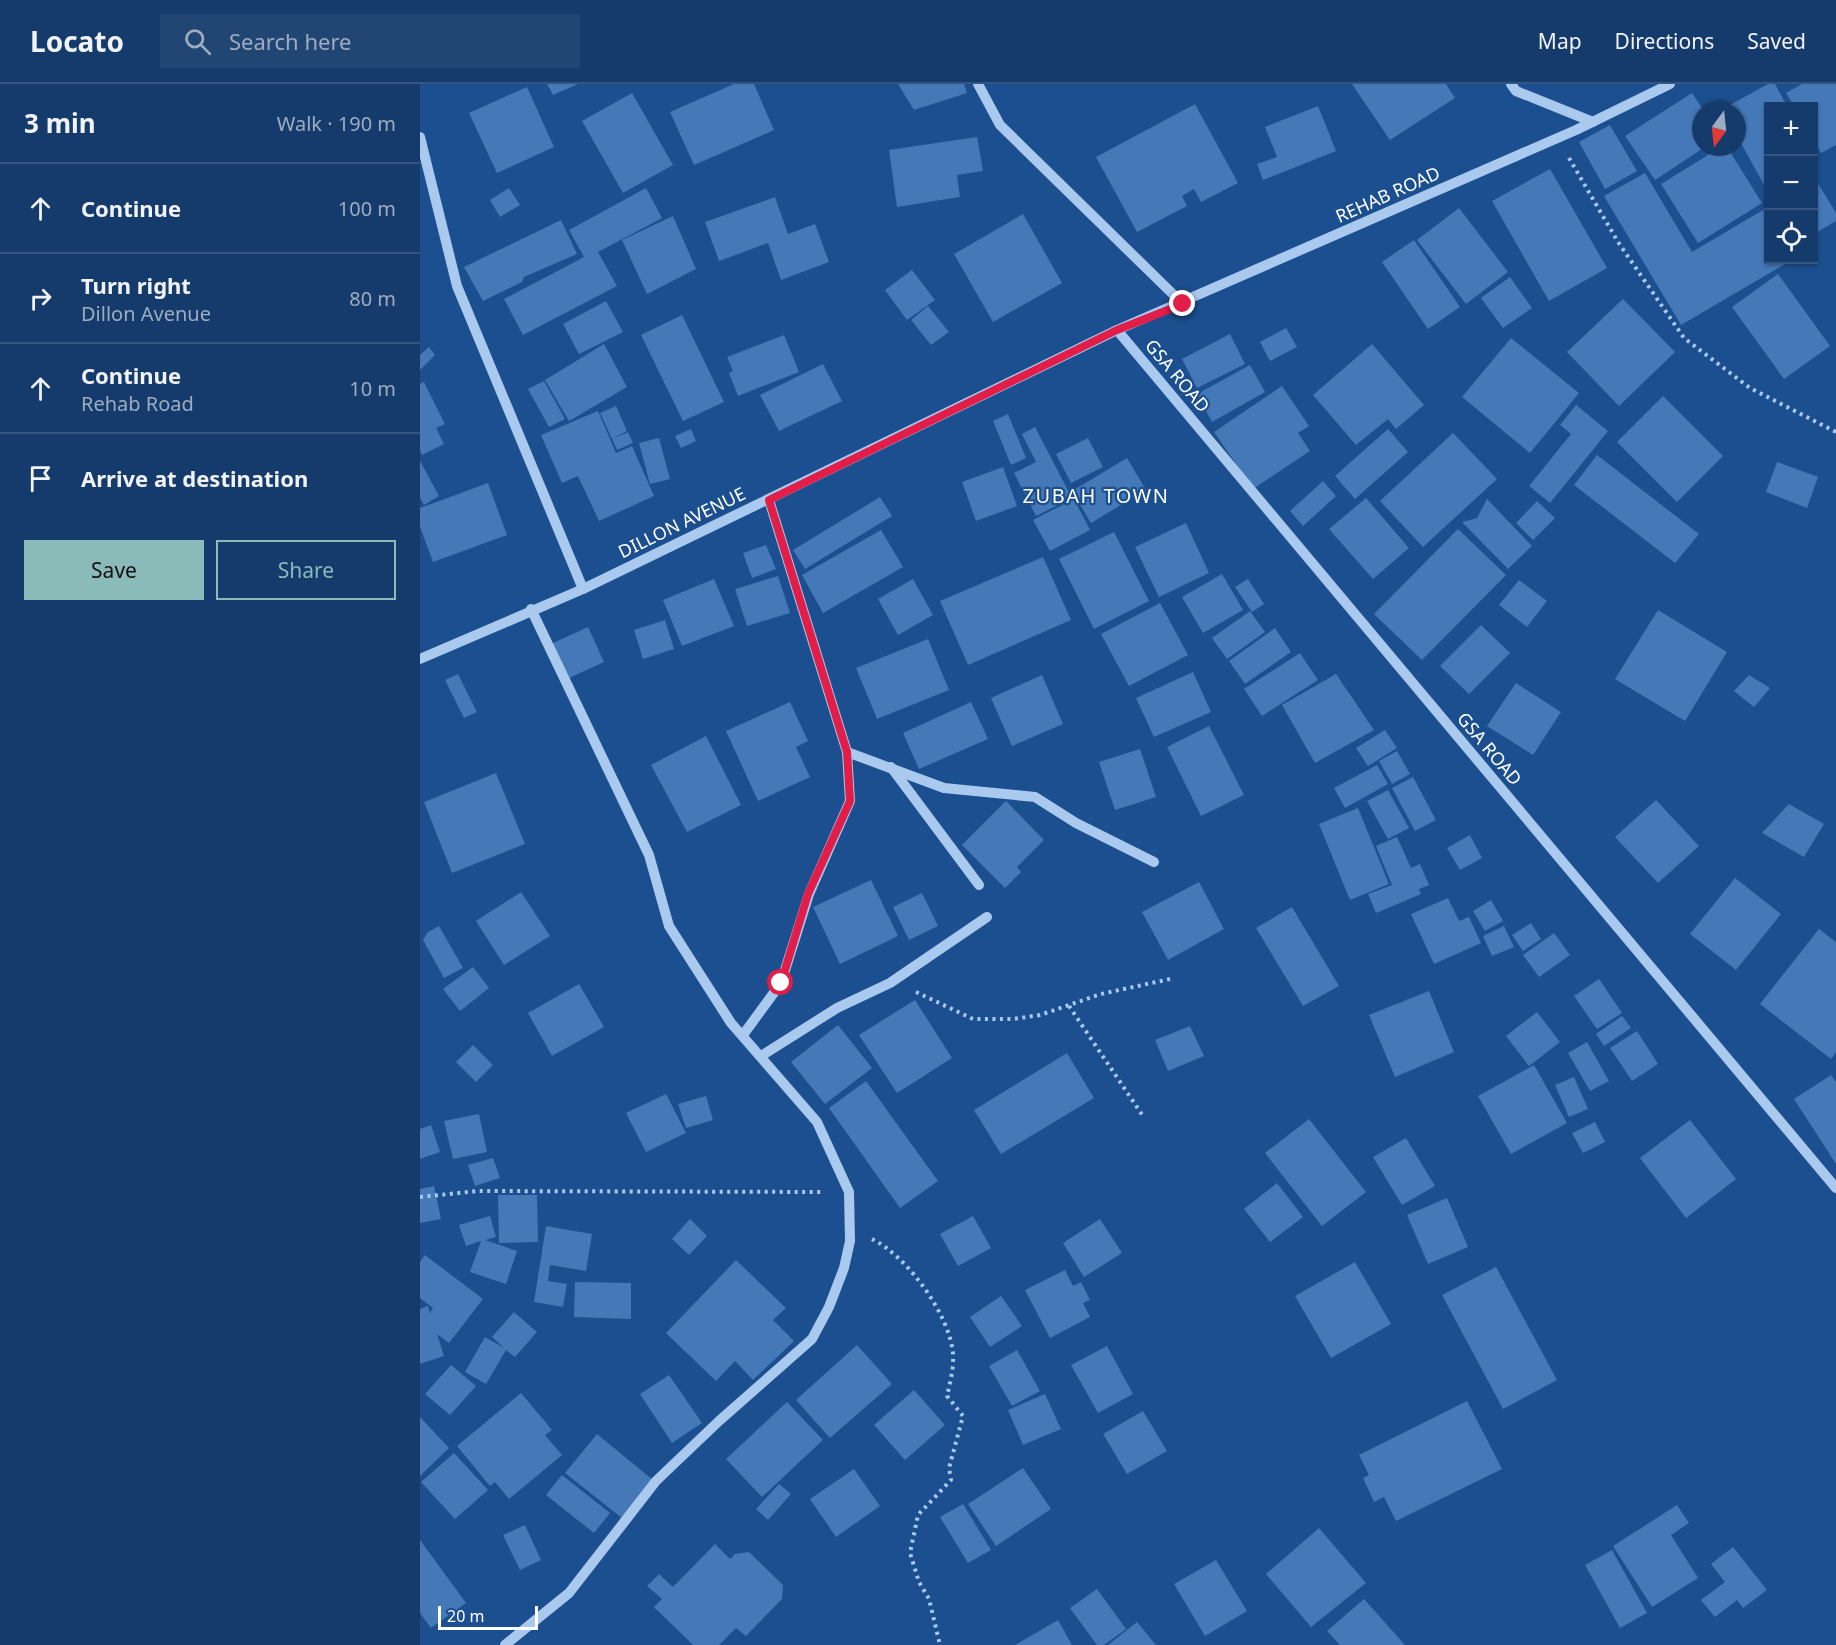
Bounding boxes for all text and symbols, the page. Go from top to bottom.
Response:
search box [160,14,580,68]
text: Locato [30,22,124,60]
icon: search [181,25,214,58]
text: Search here [229,26,351,56]
text: Map [1538,27,1582,55]
text: Directions [1615,27,1714,55]
text: Saved [1747,27,1806,55]
north arrow [1692,102,1746,156]
map controls [1764,102,1818,264]
button: + [1764,102,1818,156]
text: 3 min [24,105,96,141]
text: Walk · 190 m [277,110,396,137]
button: − [1764,156,1818,210]
street label: REHAB ROAD [1332,160,1444,228]
icon: ahead [24,192,57,225]
text: Continue [81,193,181,223]
text: 100 m [338,195,396,222]
button: locate [1764,210,1818,264]
text: Turn right [81,270,191,300]
icon: right [24,282,57,315]
text: 80 m [349,285,396,312]
route end [1169,290,1195,316]
text: Dillon Avenue [81,300,211,327]
street label: GSA ROAD [1140,334,1215,417]
text: Continue [81,360,181,390]
icon: ahead [24,372,57,405]
text: 10 m [349,375,396,402]
text: Rehab Road [81,390,194,417]
icon: arrive [24,462,57,495]
text: Arrive at destination [81,463,308,493]
street label: DILLON AVENUE [614,481,749,563]
district label: ZUBAH TOWN [1023,482,1169,509]
button: Save [24,540,204,600]
button: Share [216,540,396,600]
street label: GSA ROAD [1452,707,1527,790]
route start [767,969,793,995]
scale bar [438,1603,538,1630]
text: 20 m [447,1605,484,1627]

